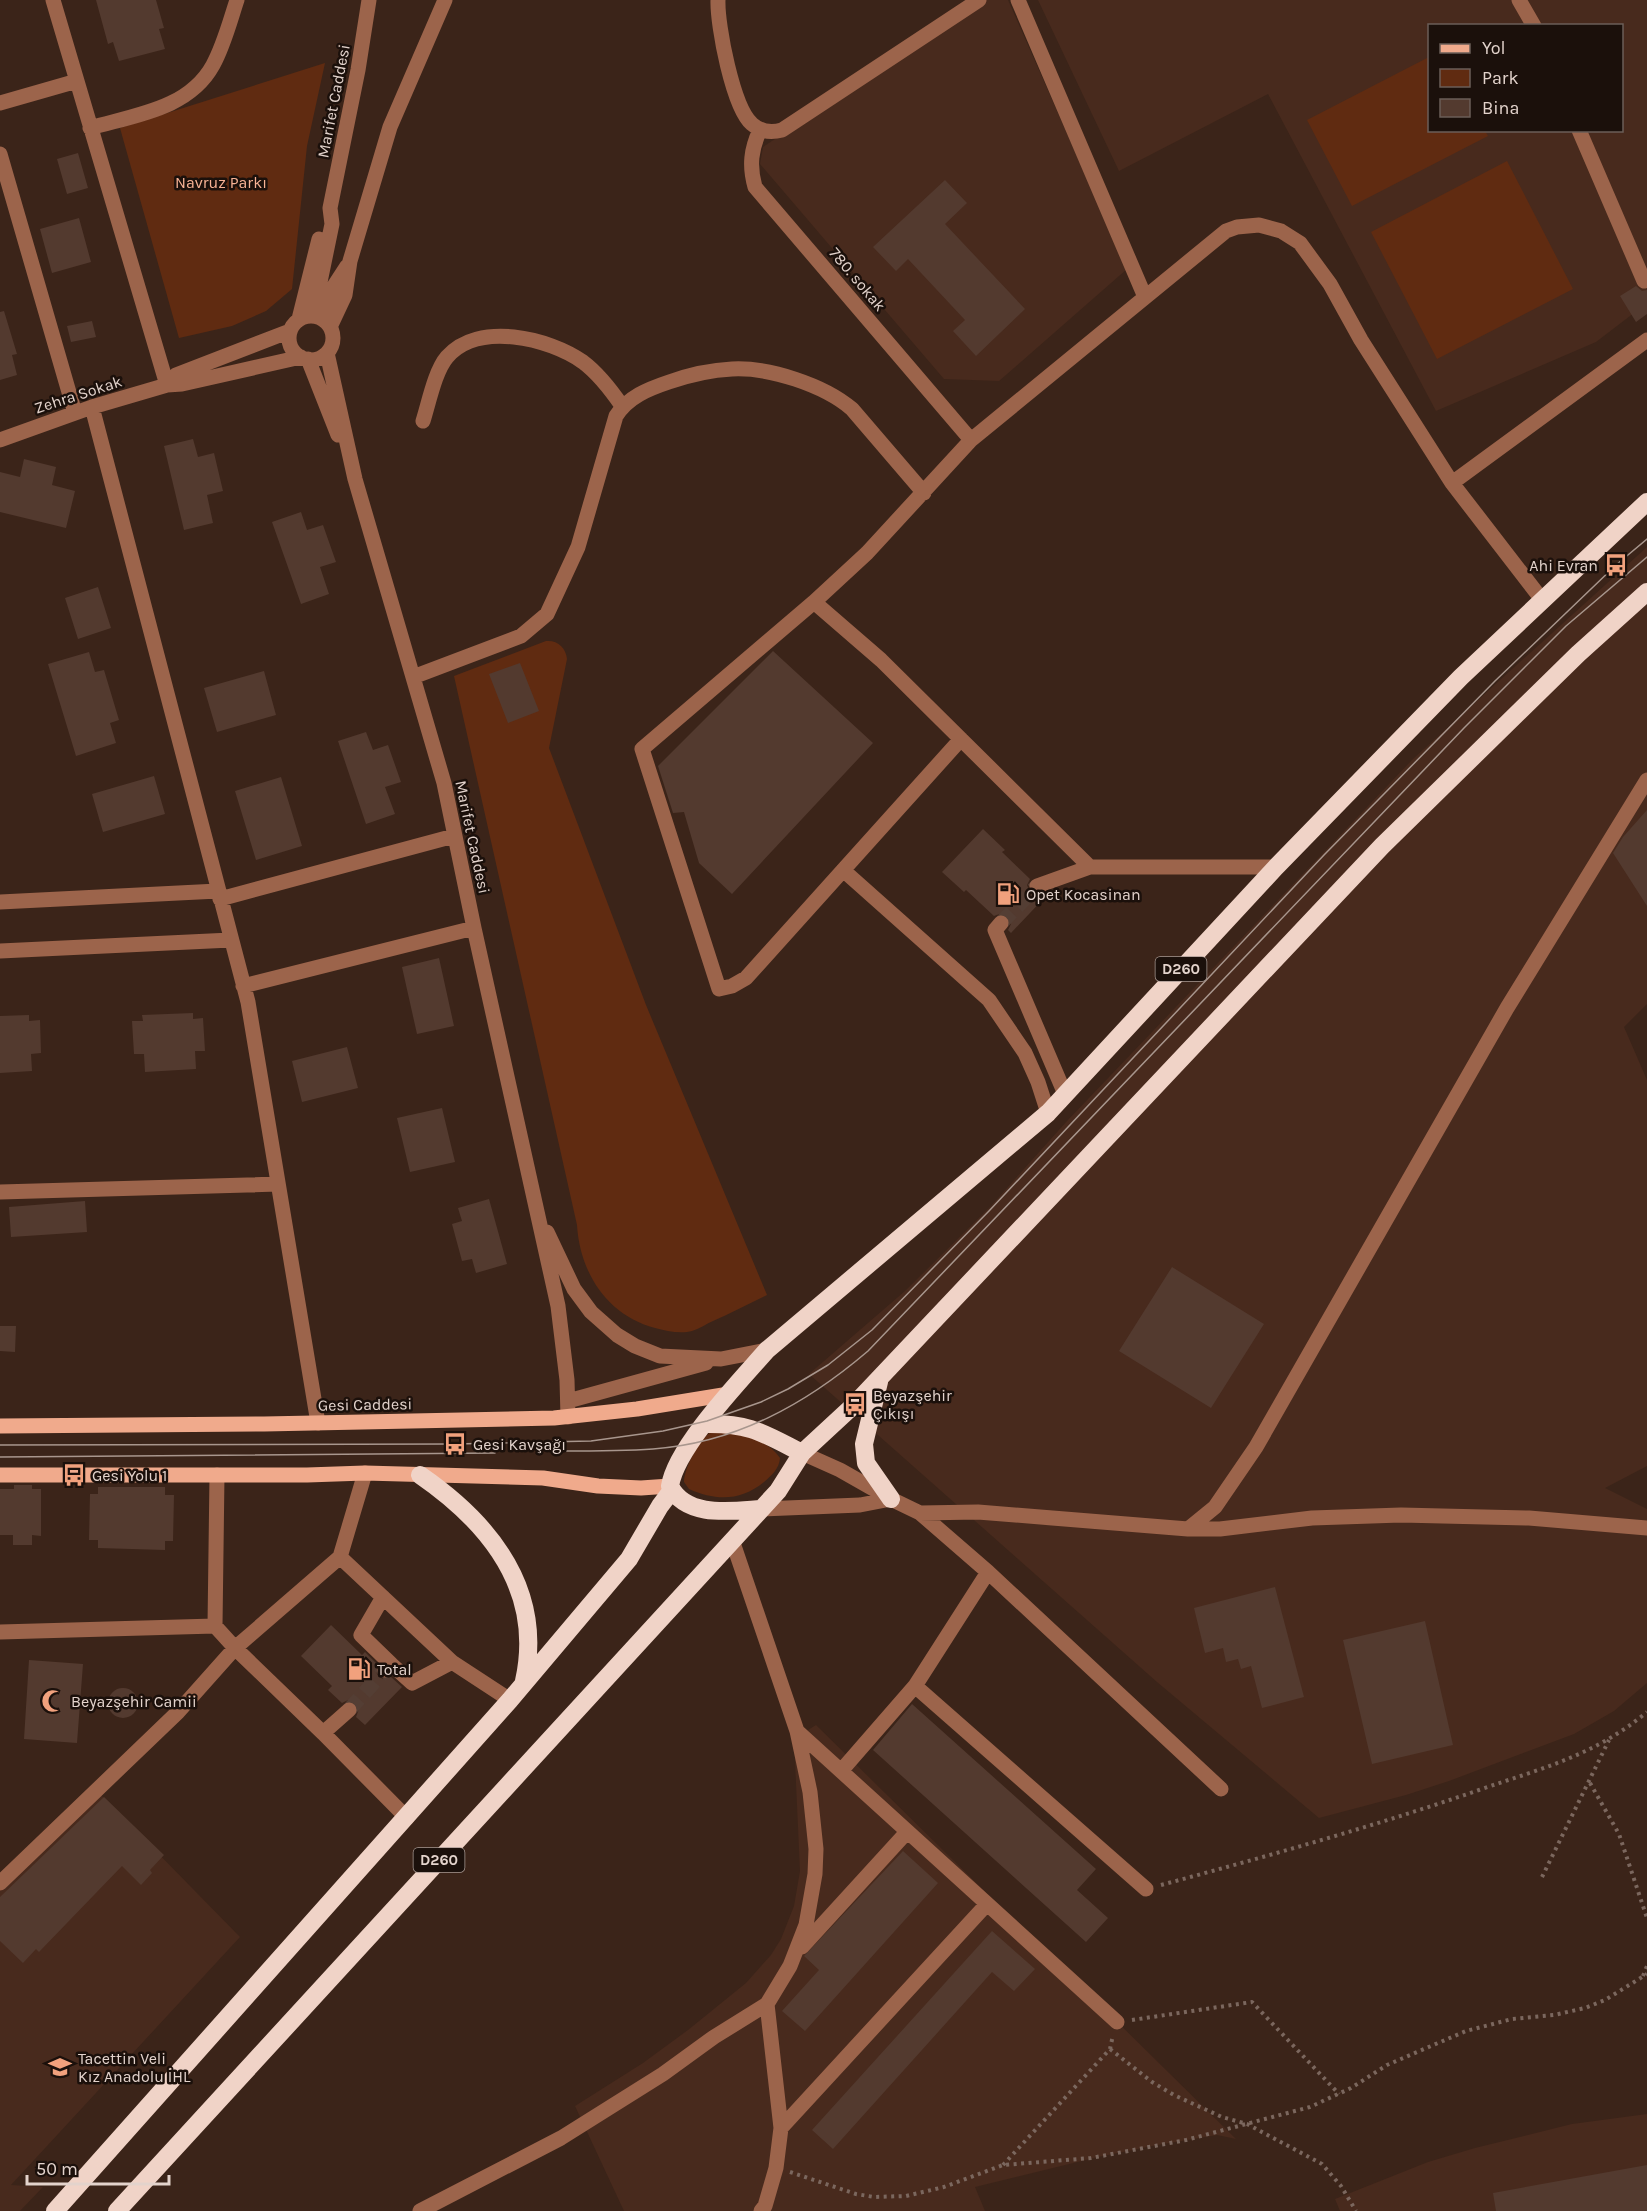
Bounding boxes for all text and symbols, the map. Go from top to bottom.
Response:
legend [1428,24,1623,132]
text: Yol [1482,37,1506,59]
street label: Marifet Caddesi [313,43,354,160]
text: Park [1482,67,1519,89]
text: Bina [1482,97,1519,119]
park label: Navruz Parkı [175,173,267,192]
street label: 780. sokak [825,244,890,315]
street label: Zehra Sokak [32,371,124,418]
bus stop icon: Ahi Evran [1603,552,1629,578]
place label: Ahi Evran [1529,556,1598,575]
street label: Marifet Caddesi [451,779,494,896]
fuel station icon: Opet Kocasinan [995,881,1021,907]
place label: Opet Kocasinan [1026,885,1141,904]
road number: D260 [1156,957,1206,981]
place label: Beyazşehir Çıkışı [873,1386,952,1423]
bus stop icon: Beyazşehir Çıkışı [842,1391,868,1417]
street label: Gesi Caddesi [318,1394,412,1415]
bus stop icon: Gesi Kavşağı [442,1431,468,1457]
place label: Gesi Kavşağı [473,1435,566,1454]
bus stop icon: Gesi Yolu 1 [61,1462,87,1488]
place label: Gesi Yolu 1 [92,1466,167,1485]
fuel station icon: Total [346,1656,372,1682]
place label: Total [377,1660,412,1679]
mosque icon: Beyazşehir Camii [40,1688,66,1714]
place label: Beyazşehir Camii [71,1692,197,1711]
road number: D260 [414,1848,464,1872]
place label: Tacettin Veli Kız Anadolu İHL [78,2049,191,2086]
school or university icon: Tacettin Veli Kız Anadolu İHL [47,2054,73,2080]
scale bar [27,2148,170,2186]
text: 50 m [36,2158,78,2180]

